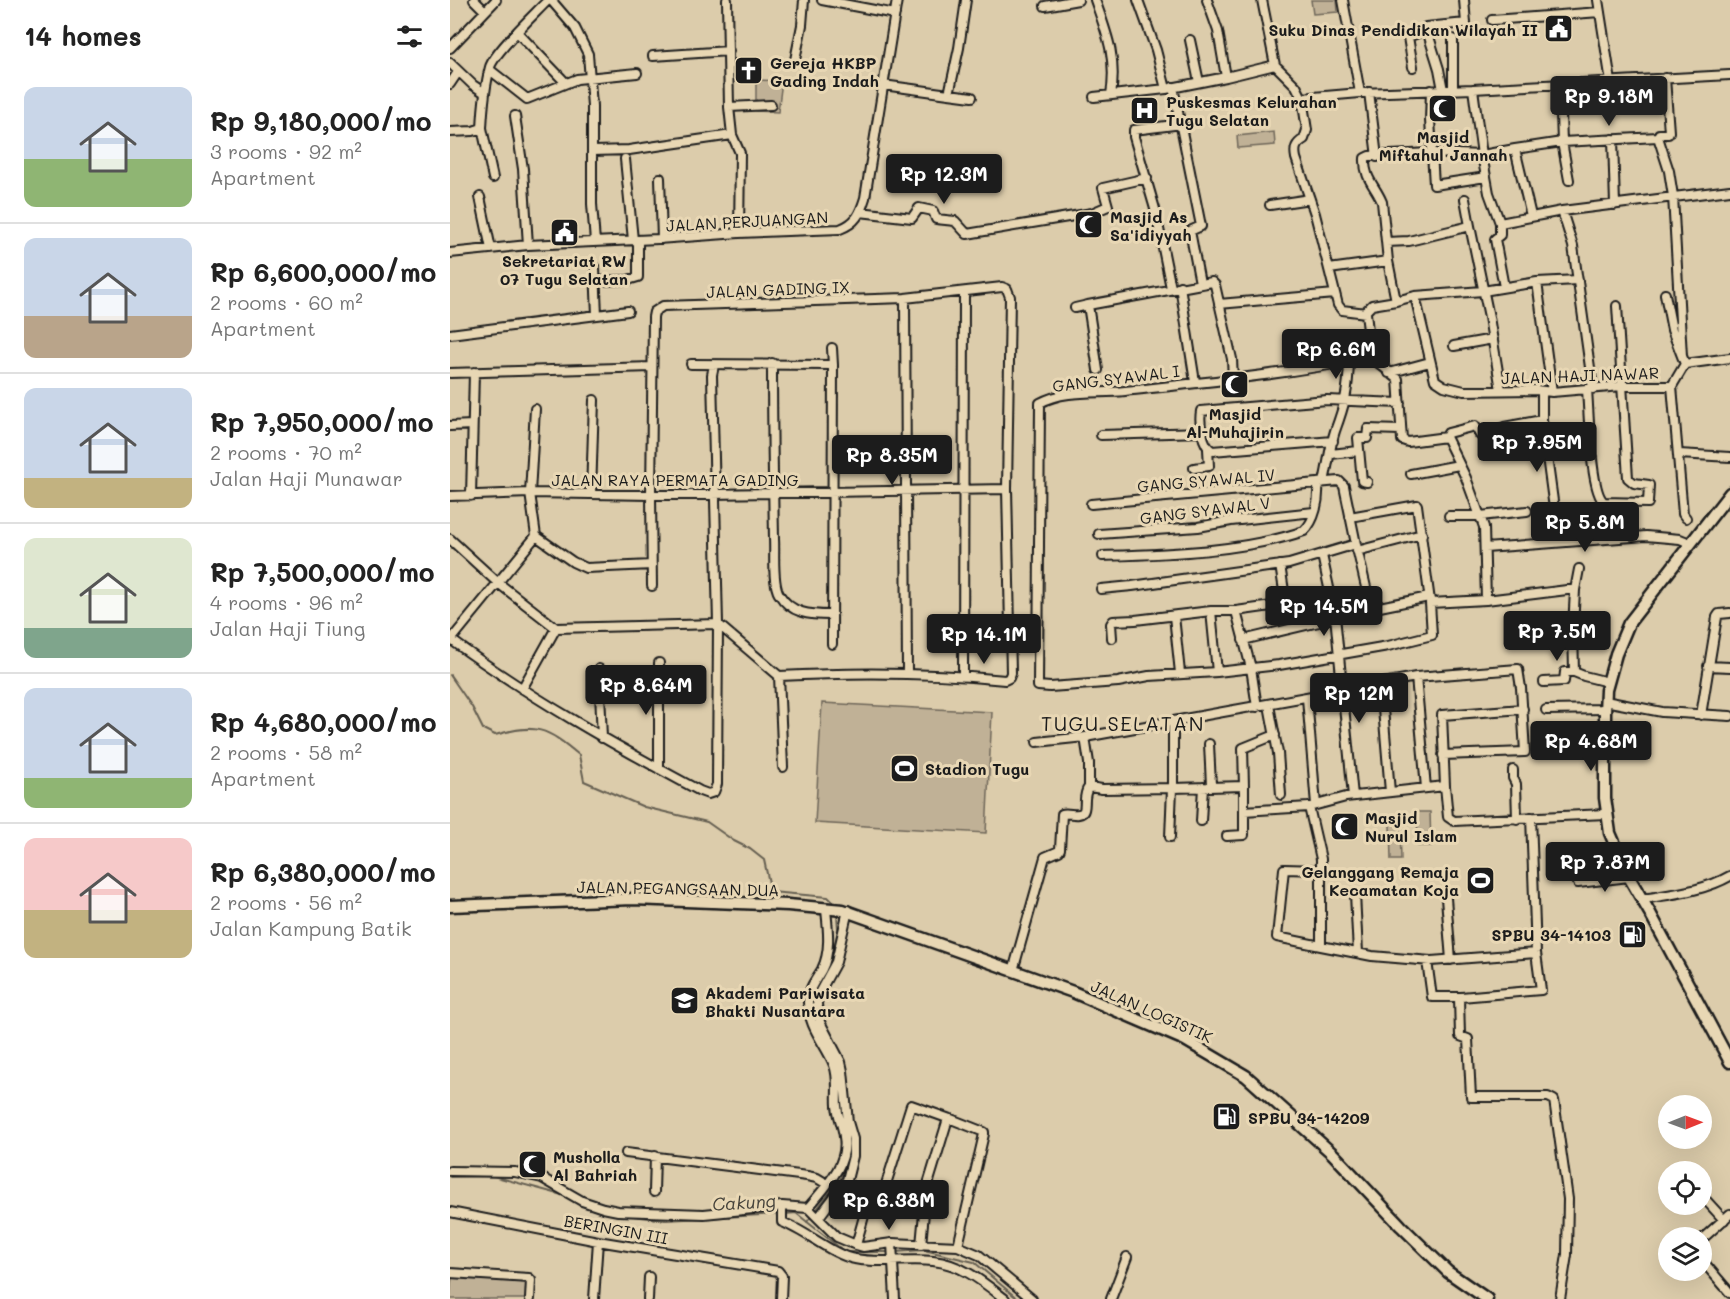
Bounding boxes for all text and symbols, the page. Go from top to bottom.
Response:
public building icon: Suku Dinas Pendidikan Wilayah II [1543,13,1575,45]
text: 14 homes [24,19,142,53]
place label: Suku Dinas Pendidikan Wilayah II [1268,19,1538,40]
icon: filters [393,20,426,53]
place label: Gereja HKBP Gading Indah [770,52,879,91]
church icon: Gereja HKBP Gading Indah [733,55,765,87]
pin: Rp 9.18M [1547,76,1671,127]
text: Rp 9.18M [1564,82,1654,108]
place label: Puskesmas Kelurahan Tugu Selatan [1166,91,1337,130]
mosque icon: Masjid Miftahul Jannah [1427,92,1459,124]
hospital icon: Puskesmas Kelurahan Tugu Selatan [1129,94,1161,126]
text: Rp 9,180,000/mo [210,104,431,138]
icon: home [72,111,144,183]
place label: Masjid Miftahul Jannah [1379,126,1507,165]
text: 3 rooms · 92 m² [210,138,362,164]
pin: Rp 12.3M [882,154,1006,205]
text: Rp 12.3M [900,160,988,186]
text: Apartment [210,164,316,190]
street label: JALAN PERJUANGAN [665,206,829,236]
place label: Masjid As Sa'idiyyah [1110,206,1192,245]
mosque icon: Masjid As Sa'idiyyah [1073,209,1105,241]
public building icon: Sekretariat RW 07 Tugu Selatan [548,216,580,248]
place label: Sekretariat RW 07 Tugu Selatan [500,250,628,289]
text: Rp 6,600,000/mo [210,255,436,289]
icon: home [72,262,144,334]
street label: JALAN GADING IX [706,276,850,302]
text: 2 rooms · 60 m² [210,289,363,315]
text: Apartment [210,315,316,341]
pin: Rp 6.6M [1281,329,1391,380]
text: Rp 6.6M [1296,335,1376,361]
street label: GANG SYAWAL I [1051,360,1181,396]
street label: JALAN HAJI NAWAR [1501,362,1659,388]
mosque icon: Masjid Al-Muhajirin [1219,369,1251,401]
place label: Masjid Al-Muhajirin [1186,403,1284,442]
text: Rp 7,950,000/mo [210,405,433,439]
icon: home [72,412,144,484]
pin: Rp 7.95M [1475,422,1599,473]
text: Rp 7.95M [1492,428,1582,454]
pin: Rp 8.35M [830,435,954,486]
text: 2 rooms · 70 m² [210,439,362,465]
text: Rp 8.35M [846,441,938,467]
street label: GANG SYAWAL IV [1136,464,1276,496]
text: Jalan Haji Munawar [210,465,403,491]
street label: JALAN RAYA PERMATA GADING [552,469,799,490]
street label: GANG SYAWAL V [1139,492,1271,528]
pin: Rp 5.8M [1530,502,1640,553]
text: Rp 5.8M [1545,508,1625,534]
text: Rp 7,500,000/mo [210,555,435,589]
icon: home [72,562,144,634]
pin: Rp 14.5M [1262,586,1386,637]
text: 4 rooms · 96 m² [210,589,363,615]
text: Rp 14.5M [1279,592,1369,618]
pin: Rp 7.5M [1502,611,1612,662]
pin: Rp 14.1M [922,614,1046,665]
text: Jalan Haji Tiung [210,615,365,641]
text: Rp 7.5M [1518,617,1596,643]
text: Rp 14.1M [941,620,1027,646]
pin: Rp 8.64M [584,665,708,716]
text: Rp 8.64M [599,671,693,697]
pin: Rp 12M [1310,673,1408,724]
text: Rp 12M [1324,679,1394,705]
text: Rp 4,680,000/mo [210,705,437,739]
district label: TUGU SELATAN [1041,710,1205,736]
icon: home [72,712,144,784]
pin: Rp 4.68M [1529,721,1653,772]
text: Rp 4.68M [1544,727,1638,753]
text: 2 rooms · 58 m² [210,739,362,765]
sports icon: Stadion Tugu [888,752,920,784]
place label: Stadion Tugu [925,758,1029,779]
text: Apartment [210,765,316,791]
place label: Masjid Nurul Islam [1365,807,1457,846]
mosque icon: Masjid Nurul Islam [1328,810,1360,842]
pin: Rp 7.87M [1543,842,1667,893]
text: Rp 7.87M [1560,848,1650,874]
text: Rp 6,380,000/mo [210,855,436,889]
place label: Gelanggang Remaja Kecamatan Koja [1301,861,1459,900]
icon: home [72,862,144,934]
sports icon: Gelanggang Remaja Kecamatan Koja [1464,864,1496,896]
street label: JALAN PEGANGSAAN DUA [577,876,779,900]
text: 2 rooms · 56 m² [210,889,362,915]
text: Jalan Kampung Batik [210,915,412,941]
fuel station icon: SPBU 34-14103 [1616,918,1648,950]
place label: SPBU 34-14103 [1492,924,1611,945]
street label: JALAN LOGISTIK [1088,975,1216,1047]
place label: Akademi Pariwisata Bhakti Nusantara [705,982,865,1021]
school or university icon: Akademi Pariwisata Bhakti Nusantara [668,985,700,1017]
north arrow [1658,1095,1712,1149]
map controls [1658,1095,1712,1281]
fuel station icon: SPBU 34-14209 [1211,1101,1243,1133]
place label: SPBU 34-14209 [1248,1107,1370,1128]
place label: Musholla Al Bahriah [553,1146,637,1185]
mosque icon: Musholla Al Bahriah [516,1149,548,1181]
button: locate [1658,1161,1712,1215]
pin: Rp 6.38M [827,1180,951,1231]
text: Rp 6.38M [843,1186,935,1212]
water label: Cakung [711,1188,777,1216]
street label: BERINGIN III [562,1210,670,1248]
button: layers [1658,1227,1712,1281]

